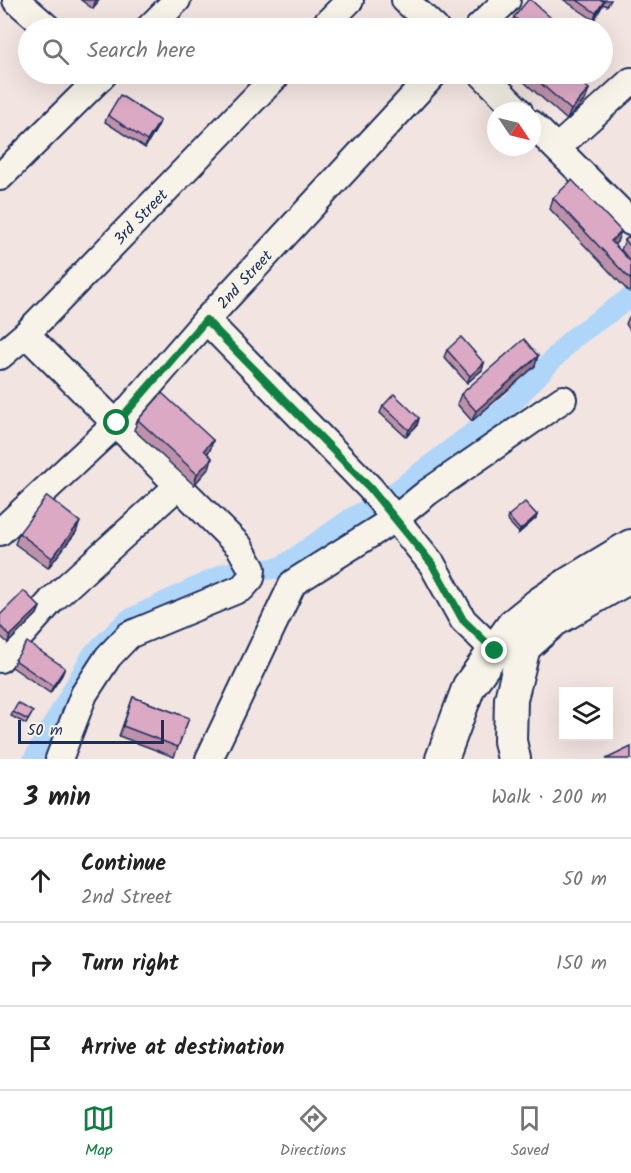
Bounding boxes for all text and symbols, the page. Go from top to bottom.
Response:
search box [18,18,613,84]
text: Search here [87,34,195,69]
icon: search [39,35,72,68]
north arrow [487,102,541,156]
street label: 3rd Street [108,183,175,251]
street label: 2nd Street [211,244,280,315]
route start [103,409,129,435]
route end [481,637,507,663]
map controls [559,687,613,741]
button: layers [559,687,613,741]
scale bar [18,717,164,744]
text: 50 m [27,718,63,743]
text: 3 min [24,777,91,819]
text: Walk · 200 m [491,782,607,814]
text: Continue [81,847,166,882]
icon: ahead [24,864,57,897]
text: 50 m [562,864,607,896]
text: 2nd Street [81,882,172,914]
text: Turn right [81,947,179,982]
icon: right [24,948,57,981]
text: 150 m [556,948,607,980]
text: Arrive at destination [81,1031,284,1066]
icon: arrive [24,1032,57,1065]
tab: Map [82,1102,115,1163]
tab: Directions [280,1102,346,1163]
tab: Saved [511,1102,549,1163]

